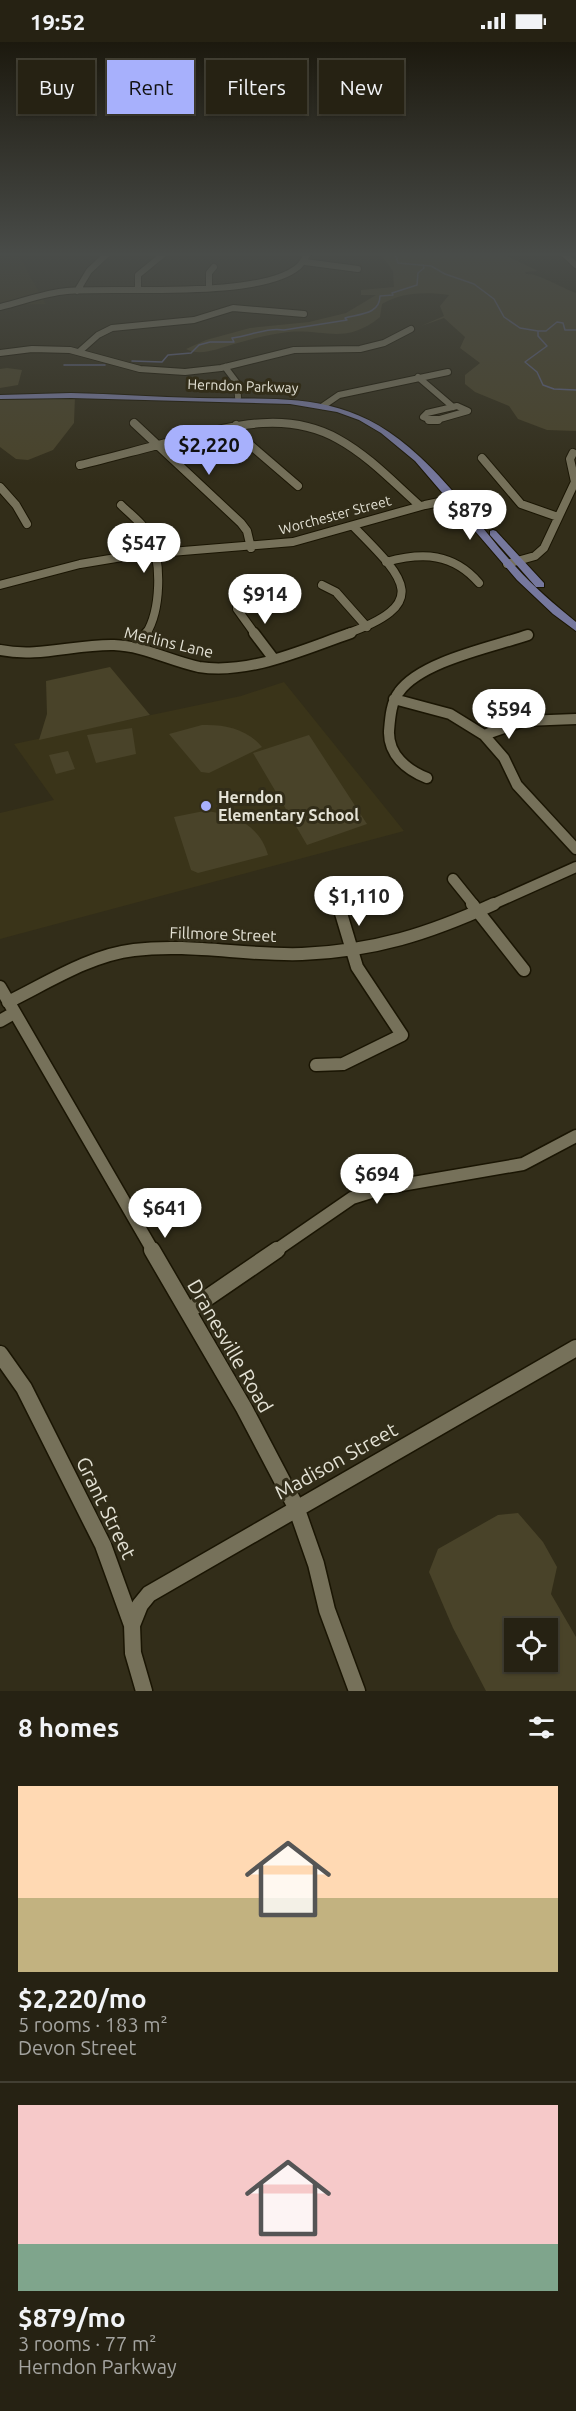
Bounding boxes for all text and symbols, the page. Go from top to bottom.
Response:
text: 19:52 [30,9,85,34]
chip: Buy [18,60,95,114]
chip: Rent [107,60,194,114]
chip: Filters [206,60,307,114]
chip: New [319,60,404,114]
street label: Herndon Parkway [187,376,299,396]
pin: $2,220 [160,425,258,476]
text: $2,220 [178,433,240,456]
pin: $879 [434,490,506,541]
street label: Worchester Street [277,492,393,538]
text: $879 [447,498,493,521]
pin: $547 [108,523,180,574]
text: $547 [121,531,167,554]
pin: $914 [229,574,301,625]
text: $914 [242,582,288,605]
street label: Merlins Lane [123,623,215,661]
pin: $594 [473,689,545,740]
text: $594 [486,697,532,720]
place label: Herndon Elementary School [218,788,359,824]
marker: Herndon Elementary School [199,799,213,813]
pin: $1,110 [310,876,408,927]
text: $1,110 [328,884,390,907]
street label: Fillmore Street [169,923,278,945]
pin: $694 [341,1154,413,1205]
text: $694 [354,1162,400,1185]
pin: $641 [129,1188,201,1239]
text: $641 [142,1196,188,1219]
street label: Dranesville Road [183,1275,278,1416]
street label: Madison Street [271,1417,401,1504]
street label: Grant Street [72,1453,141,1563]
map controls [504,1618,558,1672]
button: locate [504,1618,558,1672]
icon: filters [525,1711,558,1744]
text: 8 homes [18,1713,119,1742]
icon: home [234,1825,342,1933]
text: $2,220/mo [18,1984,147,2013]
text: 5 rooms · 183 m² [18,2013,168,2036]
text: Devon Street [18,2036,136,2059]
icon: home [234,2144,342,2252]
text: $879/mo [18,2303,126,2332]
text: 3 rooms · 77 m² [18,2332,156,2355]
text: Herndon Parkway [18,2355,177,2378]

